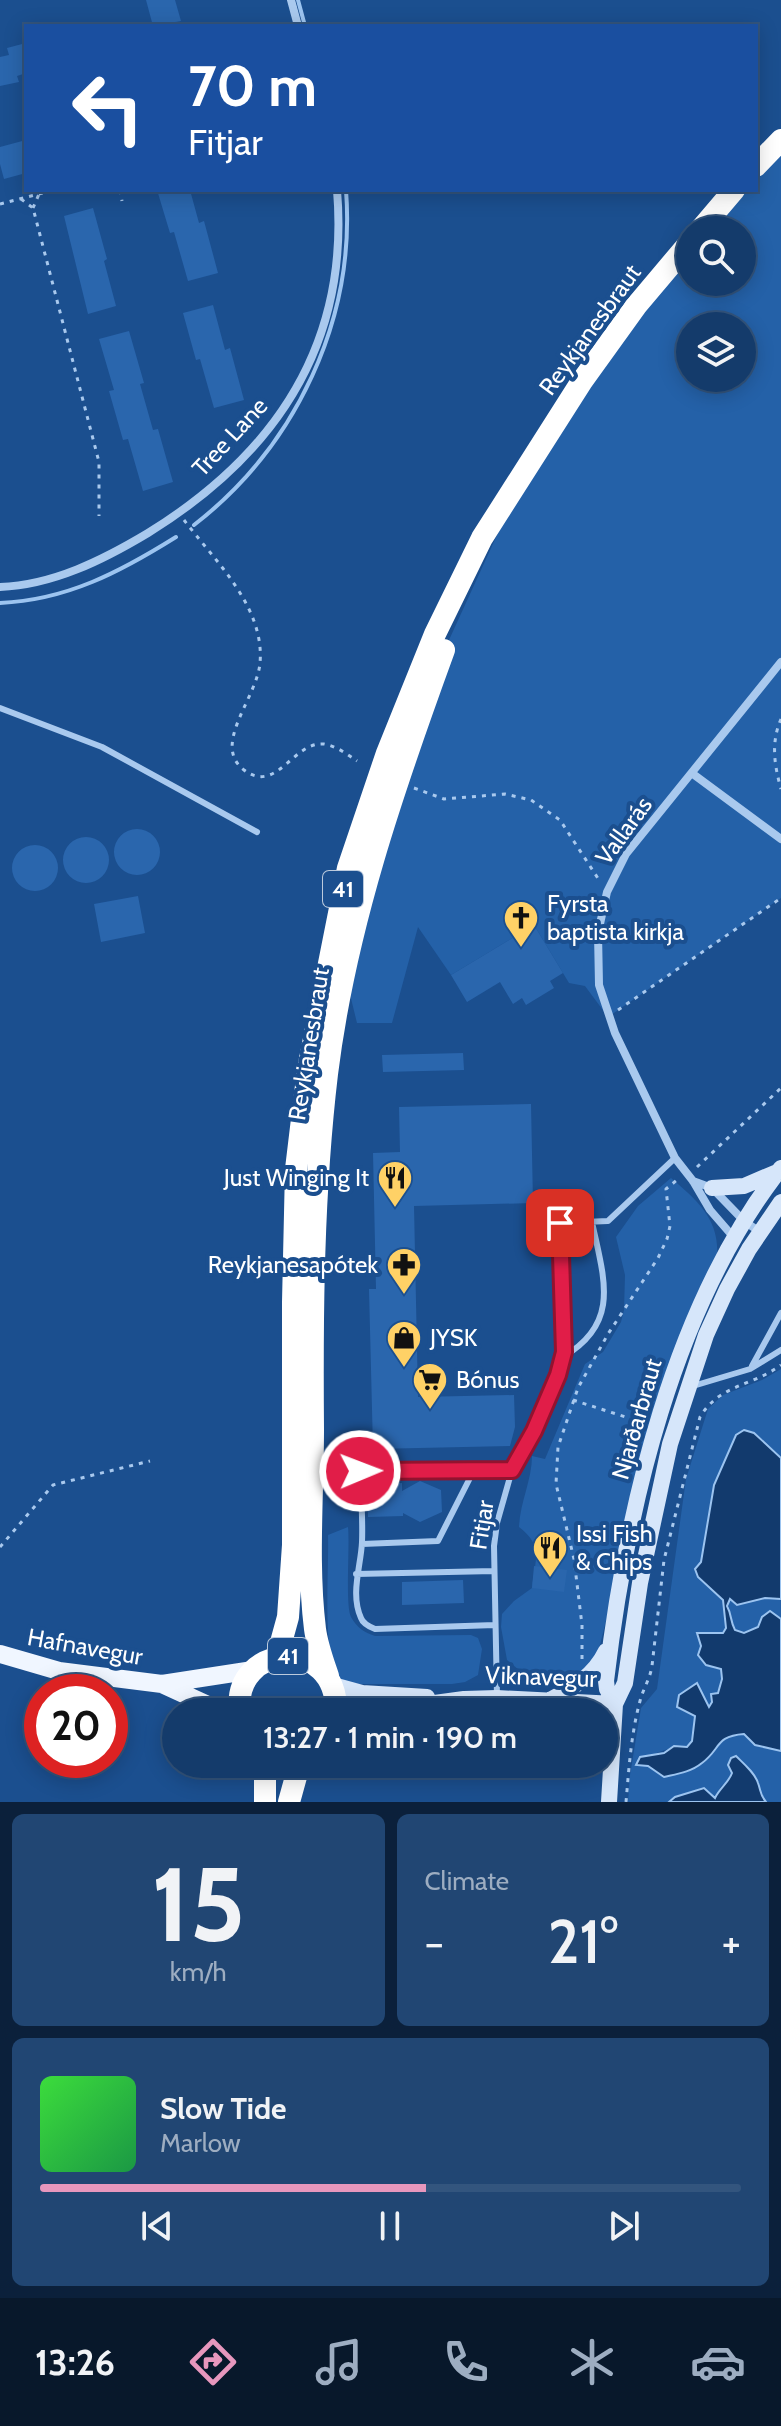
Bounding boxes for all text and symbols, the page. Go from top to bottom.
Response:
text: 70 m [188,52,317,120]
icon: left [56,56,160,160]
text: Fitjar [188,120,263,164]
map controls [676,216,756,392]
button: search [676,216,756,296]
street label: Reykjanesbraut [533,259,647,401]
button: layers [676,312,756,392]
street label: Tree Lane [186,391,273,482]
street label: Vallarás [589,791,658,870]
road number: 41 [323,871,363,907]
place label: Fyrsta baptista kirkja [547,889,684,946]
church icon: Fyrsta baptista kirkja [502,899,540,949]
street label: Reykjanesbraut [282,965,335,1122]
restaurant icon: Just Winging It [376,1159,414,1209]
place label: Just Winging It [223,1163,369,1192]
pin [526,1189,594,1257]
icon: arrive [538,1201,582,1245]
pharmacy icon: Reykjanesapótek [385,1246,423,1296]
place label: Reykjanesapótek [208,1250,378,1279]
shop icon: JYSK [385,1319,423,1369]
place label: JYSK [429,1323,478,1352]
street label: Njarðarbraut [605,1355,668,1483]
supermarket icon: Bónus [411,1361,449,1411]
place label: Bónus [456,1365,520,1394]
position arrow [318,1429,402,1513]
street label: Fitjar [463,1498,500,1552]
place label: Issi Fish & Chips [576,1519,653,1576]
restaurant icon: Issi Fish & Chips [531,1529,569,1579]
street label: Hafnavegur [25,1622,145,1671]
road number: 41 [268,1638,308,1674]
street label: Viknavegur [485,1660,598,1693]
speed limit sign: 20 [24,1674,128,1778]
text: 13:27 · 1 min · 190 m [263,1719,517,1756]
text: 15 [151,1841,245,1967]
text: Climate [425,1865,509,1897]
text: 21° [548,1905,618,1978]
text: − [425,1916,444,1969]
text: + [722,1916,741,1969]
text: km/h [170,1956,227,1988]
text: Slow Tide [160,2090,287,2127]
text: Marlow [160,2127,241,2159]
icon: previous [135,2204,179,2248]
icon: pause [368,2204,412,2248]
icon: next [602,2204,646,2248]
icon: directions [185,2334,241,2390]
icon: music [311,2334,367,2390]
icon: phone [438,2334,494,2390]
icon: climate [564,2334,620,2390]
icon: car [690,2334,746,2390]
text: 13:26 [35,2340,115,2384]

